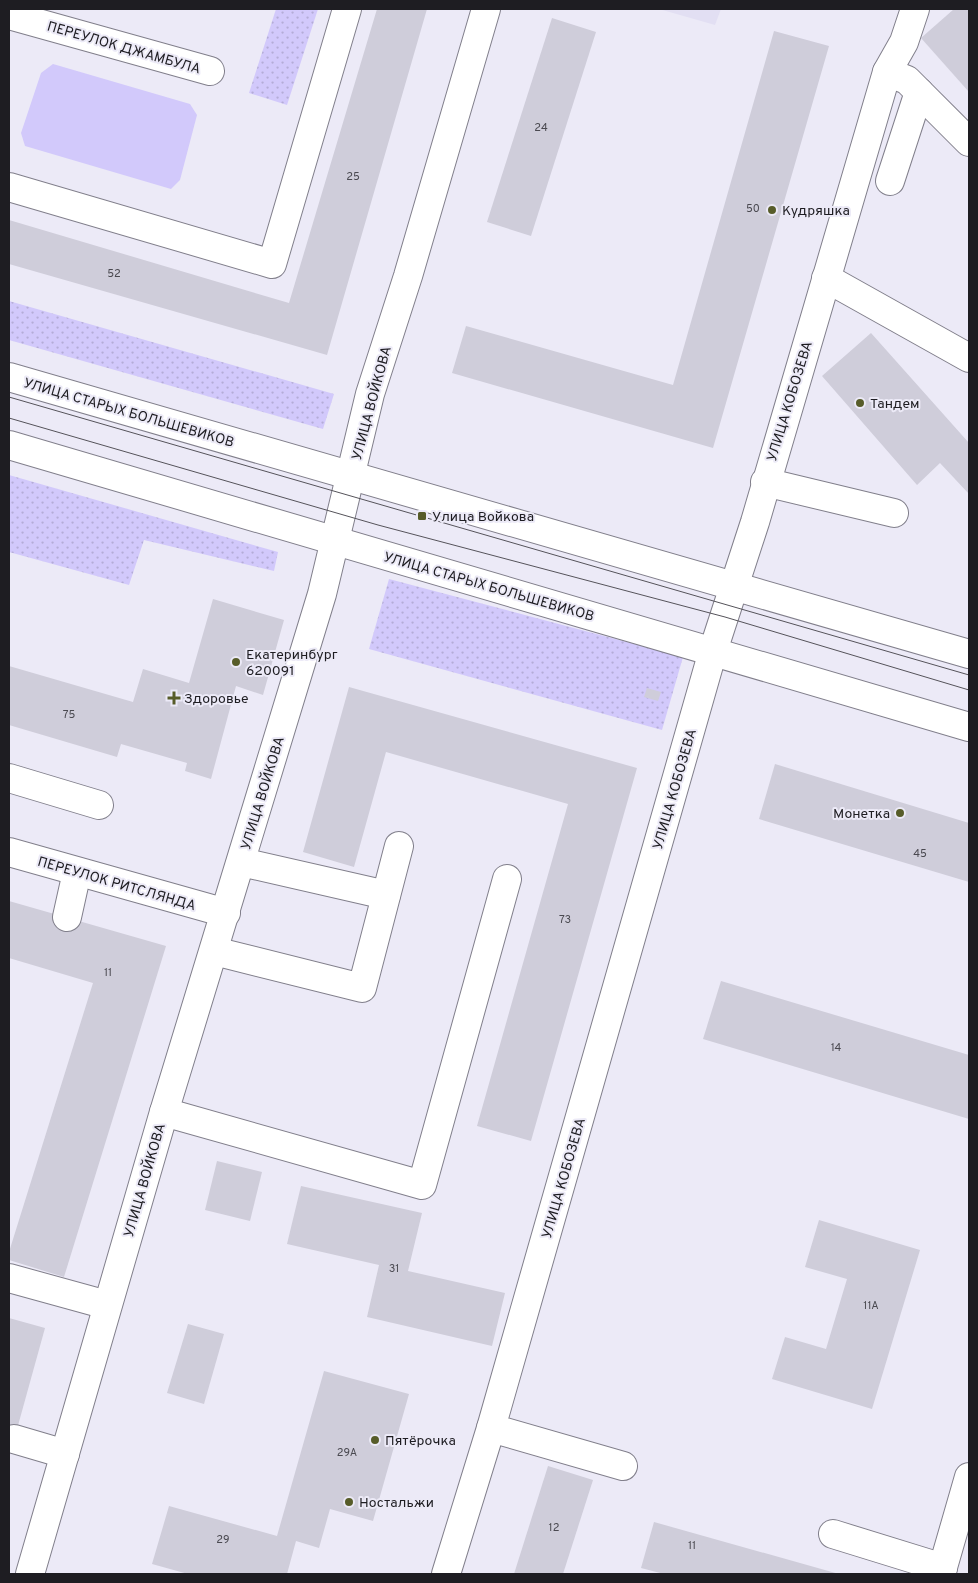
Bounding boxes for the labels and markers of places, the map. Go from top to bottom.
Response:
place label: Кудряшка [782,203,850,220]
marker: Кудряшка [766,204,778,216]
place label: Тандем [870,396,920,413]
marker: Тандем [854,397,866,409]
place label: Улица Войкова [432,509,534,526]
marker: Улица Войкова [416,510,428,522]
place label: Екатеринбург 620091 [246,647,338,680]
marker: Екатеринбург 620091 [230,656,242,668]
place label: Здоровье [184,691,249,708]
marker: Здоровье [168,692,180,704]
place label: Монетка [833,806,890,823]
marker: Монетка [894,807,906,819]
place label: Пятёрочка [385,1433,456,1450]
marker: Пятёрочка [369,1434,381,1446]
place label: Ностальжи [359,1495,434,1512]
marker: Ностальжи [343,1496,355,1508]

